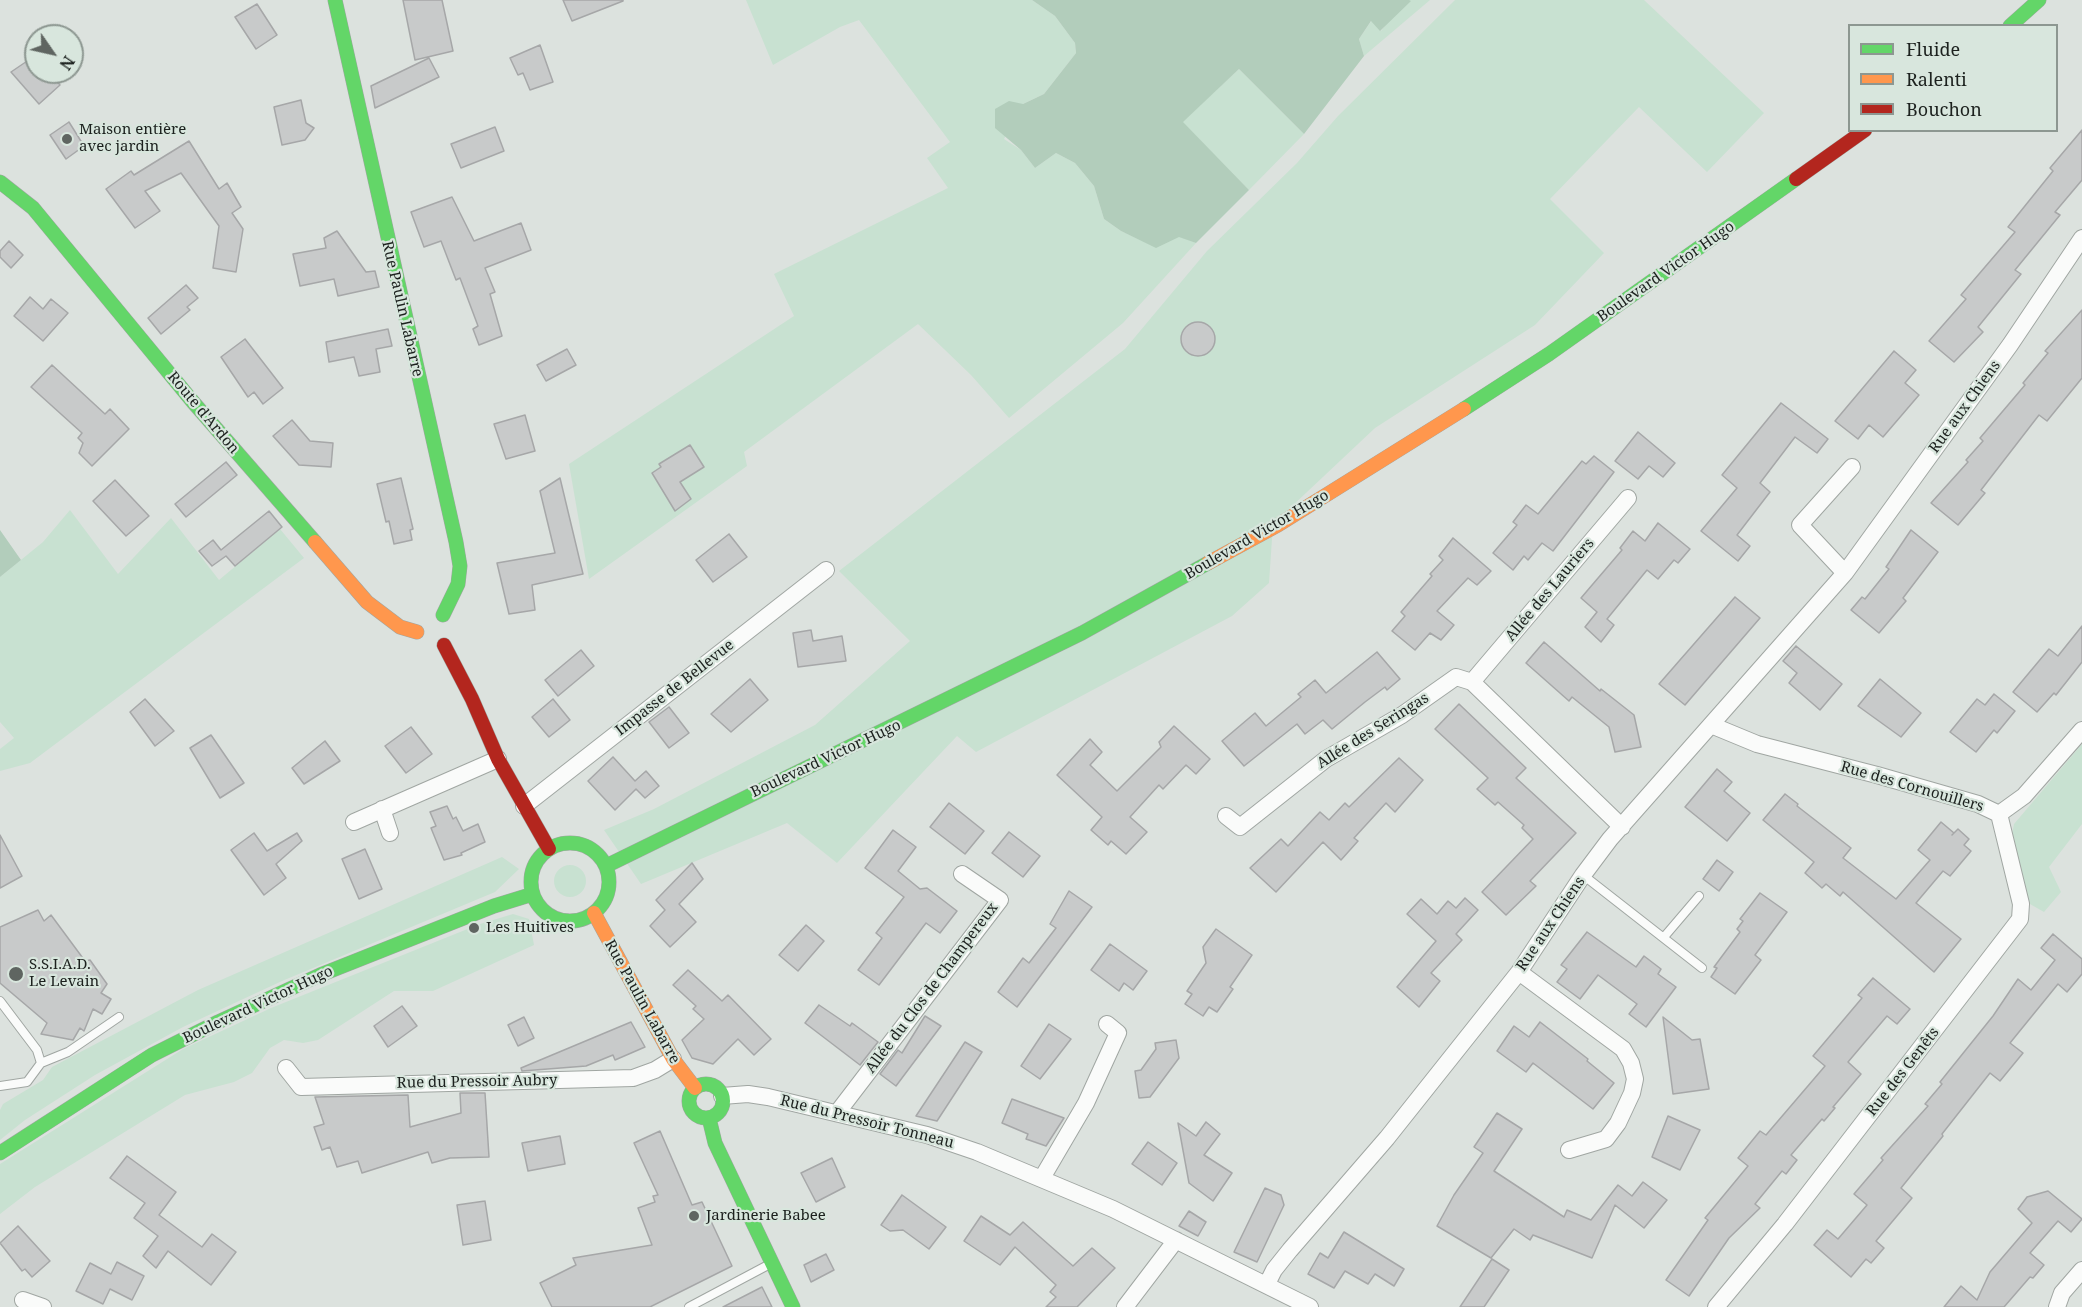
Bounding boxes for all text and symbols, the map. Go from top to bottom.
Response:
north arrow [24,24,84,84]
legend [1848,24,2058,132]
text: Fluide [1906,37,1960,61]
text: N [55,52,80,74]
text: Ralenti [1906,67,1967,91]
text: Bouchon [1906,97,1982,121]
place label: Maison entière avec jardin [79,121,186,156]
marker: Maison entière avec jardin [60,132,74,146]
street label: Boulevard Victor Hugo [1594,218,1738,326]
street label: Rue Paulin Labarre [378,239,426,379]
street label: Rue aux Chiens [1925,357,2005,457]
street label: Route d'Ardon [163,368,243,458]
street label: Boulevard Victor Hugo [1182,486,1332,584]
street label: Allée des Lauriers [1502,535,1598,645]
street label: Impasse de Bellevue [612,636,738,740]
street label: Allée des Seringas [1314,689,1432,773]
street label: Boulevard Victor Hugo [748,716,904,802]
street label: Rue des Cornouillers [1838,758,1986,816]
street label: Rue aux Chiens [1513,873,1589,975]
street label: Allée du Clos de Champereux [862,899,1002,1077]
place label: Les Huitives [486,919,574,937]
marker: Les Huitives [467,921,481,935]
street label: Rue Paulin Labarre [600,937,684,1067]
place label: S.S.I.A.D. Le Levain [29,956,99,991]
street label: Boulevard Victor Hugo [180,962,336,1048]
marker: S.S.I.A.D. Le Levain [7,965,25,983]
street label: Rue des Genêts [1863,1024,1943,1120]
street label: Rue du Pressoir Aubry [397,1072,557,1092]
street label: Rue du Pressoir Tonneau [778,1092,956,1152]
place label: Jardinerie Babee [706,1207,826,1225]
marker: Jardinerie Babee [687,1209,701,1223]

